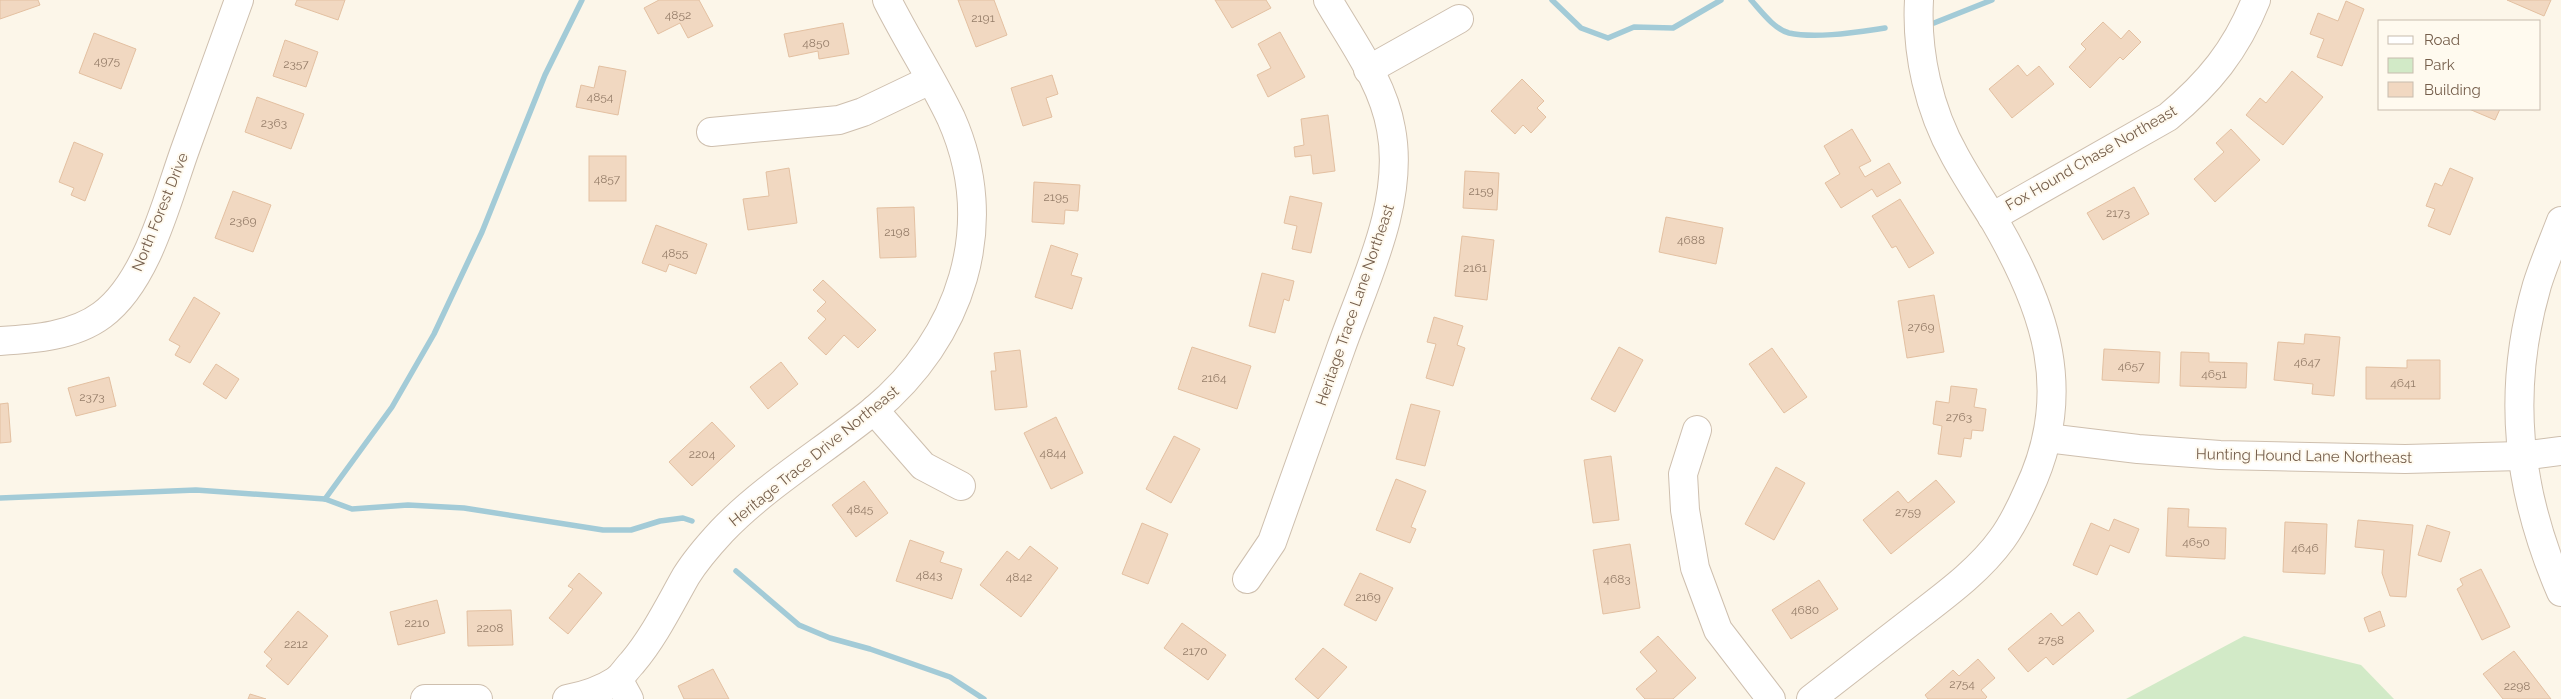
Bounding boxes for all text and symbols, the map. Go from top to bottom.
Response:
house number: 4852 [665,8,691,22]
house number: 2191 [971,11,995,25]
legend [2378,20,2541,110]
text: Road [2424,31,2460,49]
house number: 4850 [802,36,830,50]
house number: 4975 [94,54,121,68]
text: Park [2424,56,2455,74]
house number: 2357 [283,57,309,71]
text: Building [2424,81,2481,99]
house number: 4854 [587,90,614,104]
street label: Fox Hound Chase Northeast [2002,102,2180,214]
house number: 2363 [261,116,287,130]
street label: North Forest Drive [128,150,192,274]
house number: 4857 [594,172,621,186]
house number: 2159 [1469,184,1493,198]
house number: 2195 [1044,190,1069,204]
street label: Heritage Trace Lane Northeast [1312,202,1398,408]
house number: 2173 [2106,206,2130,220]
house number: 2369 [230,214,256,228]
house number: 2198 [884,225,910,239]
house number: 4688 [1677,233,1705,247]
house number: 4855 [662,246,689,260]
house number: 2161 [1463,261,1487,275]
house number: 2769 [1908,320,1934,334]
house number: 4647 [2294,355,2321,369]
house number: 4657 [2118,359,2145,373]
house number: 4651 [2201,367,2227,381]
house number: 2164 [1201,371,1227,385]
house number: 4641 [2390,376,2416,390]
street label: Heritage Trace Drive Northeast [725,382,903,530]
house number: 2373 [79,390,105,404]
house number: 2763 [1946,410,1972,424]
street label: Hunting Hound Lane Northeast [2196,445,2412,467]
house number: 4844 [1040,446,1067,460]
house number: 2204 [689,447,716,461]
house number: 4845 [847,502,874,516]
house number: 2759 [1895,505,1921,519]
house number: 4650 [2182,535,2210,549]
house number: 4646 [2291,541,2319,555]
house number: 4843 [916,568,942,582]
house number: 4842 [1006,570,1032,584]
house number: 4683 [1603,572,1631,586]
house number: 2169 [1355,590,1381,604]
house number: 4680 [1791,603,1819,617]
house number: 2210 [405,616,429,630]
house number: 2208 [477,621,503,635]
house number: 2758 [2038,633,2064,647]
house number: 2212 [284,637,308,651]
house number: 2170 [1182,644,1208,658]
house number: 2754 [1949,677,1975,691]
house number: 2298 [2504,679,2530,693]

